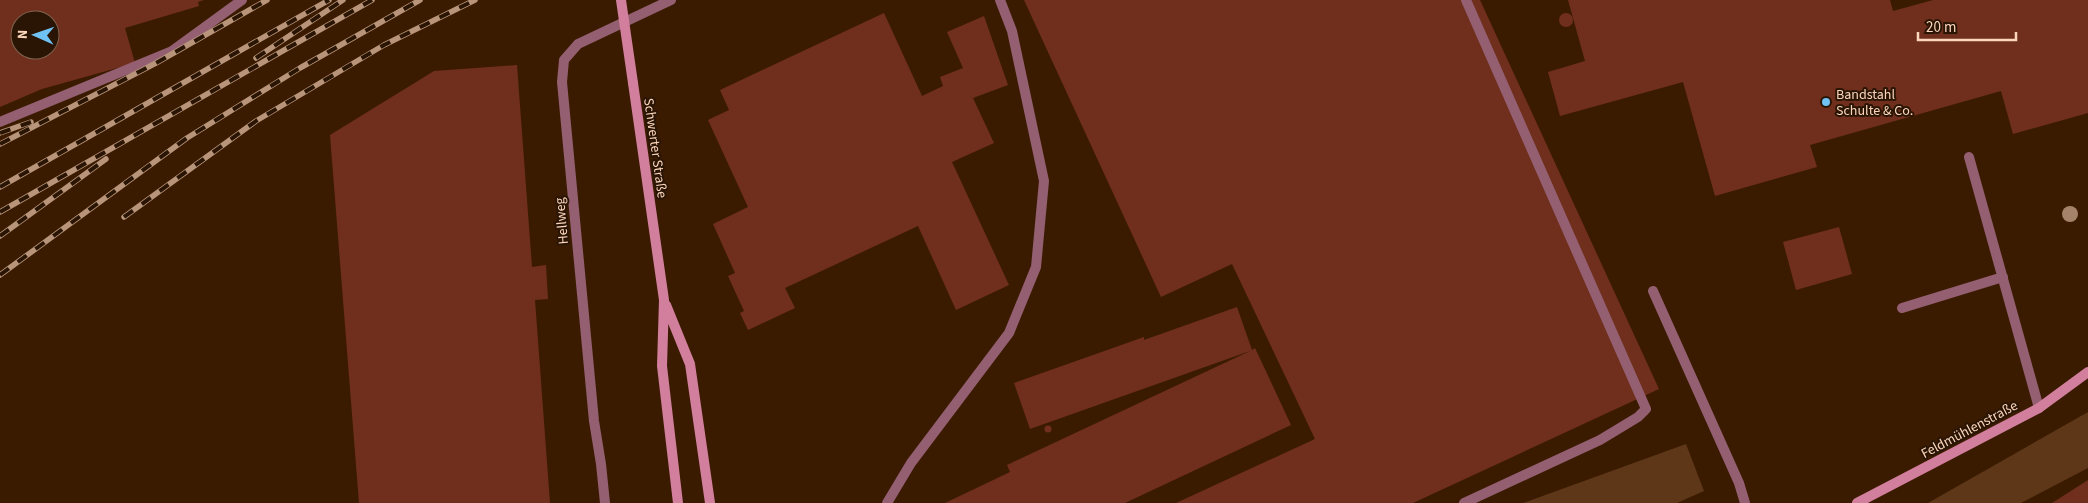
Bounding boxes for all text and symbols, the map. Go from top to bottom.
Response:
north arrow [10,10,60,60]
scale bar [1918,10,2016,42]
text: 20 m [1926,17,1956,38]
text: N [13,30,33,40]
place label: Bandstahl Schulte & Co. [1836,85,1913,121]
marker: Bandstahl Schulte & Co. [1820,96,1832,108]
street label: Schwerter Straße [638,97,672,200]
street label: Hellweg [550,197,574,245]
street label: Feldmühlenstraße [1918,396,2021,464]

